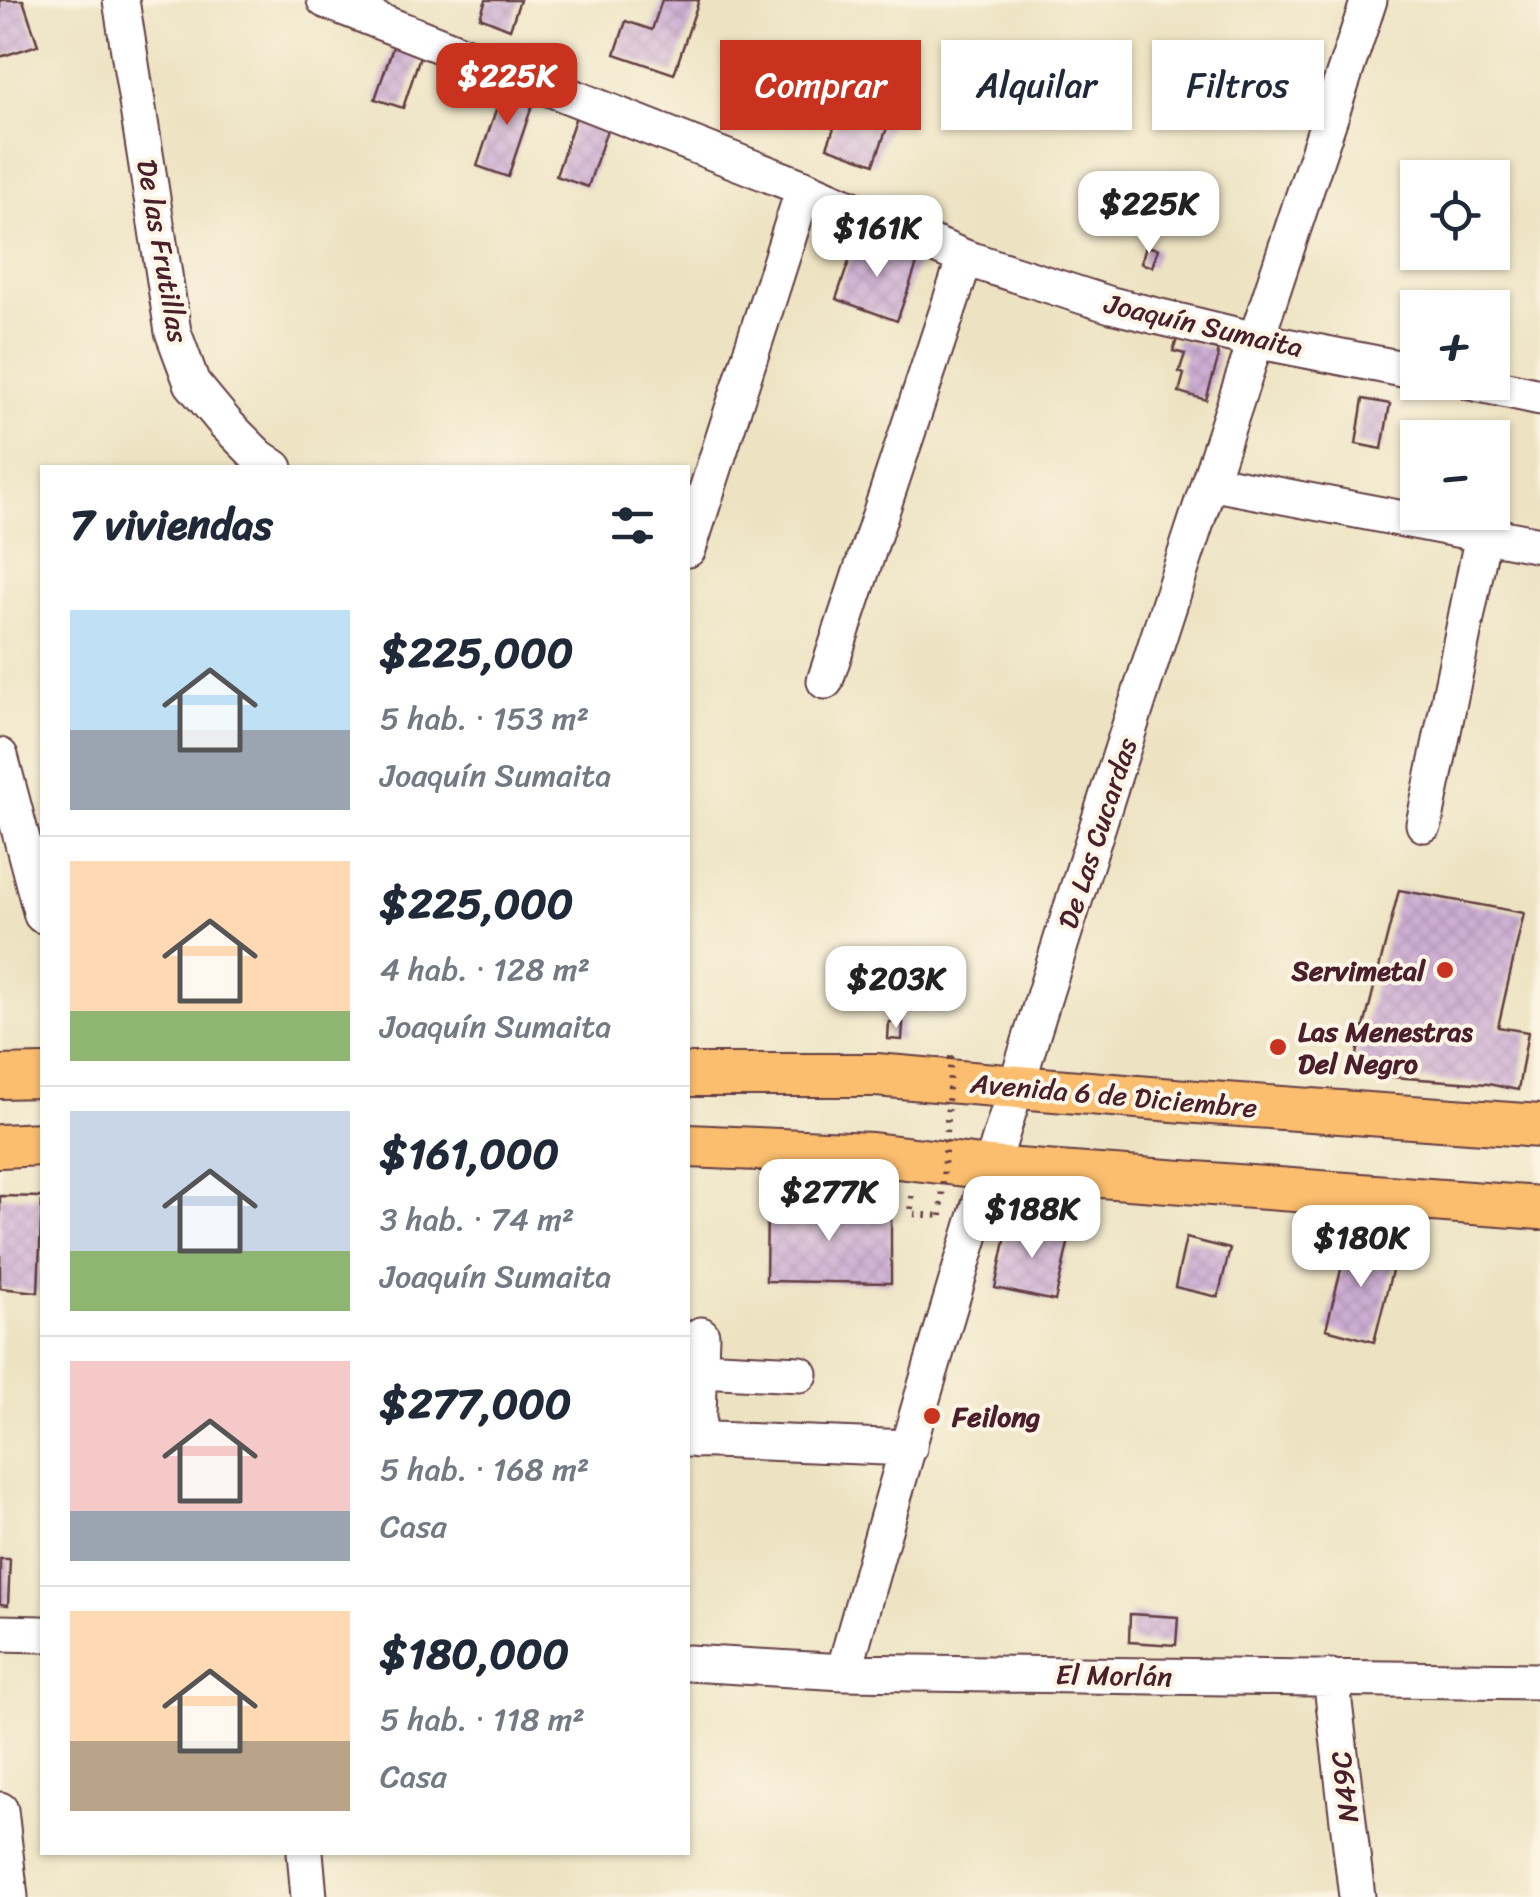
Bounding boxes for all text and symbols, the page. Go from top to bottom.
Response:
chip: Comprar [720,40,921,130]
chip: Alquilar [941,40,1132,130]
chip: Filtros [1152,40,1324,130]
pin: $225K [437,43,577,128]
text: $225K [458,47,556,104]
street label: De las Frutillas [122,156,203,347]
map controls [1400,160,1510,530]
button: locate [1400,160,1510,270]
pin: $225K [1079,171,1219,256]
text: $225K [1100,175,1198,232]
pin: $161K [807,195,947,280]
text: $161K [834,199,920,256]
street label: Joaquín Sumaita [1099,279,1308,372]
button: + [1400,290,1510,400]
button: − [1400,420,1510,530]
text: 7 viviendas [70,488,273,562]
icon: filters [605,498,660,553]
text: $225,000 [380,616,573,690]
icon: home [150,650,270,770]
text: 5 hab. · 153 m² [380,690,589,747]
street label: De Las Cucardas [1043,731,1151,935]
text: Joaquín Sumaita [380,747,611,804]
text: $225,000 [380,867,573,941]
icon: home [150,901,270,1021]
text: 4 hab. · 128 m² [380,941,590,998]
pin: $203K [826,946,966,1031]
place label: Servimetal [1291,946,1426,995]
text: $203K [847,950,945,1007]
marker: Servimetal [1434,959,1456,981]
text: Joaquín Sumaita [380,998,611,1055]
place label: Las Menestras Del Negro [1298,1007,1473,1088]
marker: Las Menestras Del Negro [1267,1036,1289,1058]
street label: Avenida 6 de Diciembre [968,1058,1259,1132]
text: $161,000 [380,1117,559,1191]
icon: home [150,1151,270,1271]
pin: $277K [759,1159,899,1244]
text: $277K [781,1163,877,1220]
pin: $188K [962,1176,1102,1261]
text: $188K [985,1180,1079,1237]
text: 3 hab. · 74 m² [380,1191,574,1248]
pin: $180K [1291,1205,1431,1290]
text: $180K [1314,1209,1408,1266]
text: Joaquín Sumaita [380,1248,611,1305]
text: $277,000 [380,1367,571,1441]
place label: Feilong [951,1392,1040,1441]
icon: home [150,1401,270,1521]
marker: Feilong [921,1405,943,1427]
text: 5 hab. · 168 m² [380,1441,589,1498]
text: Casa [380,1498,447,1555]
text: $180,000 [380,1617,569,1691]
street label: El Morlán [1055,1650,1173,1701]
icon: home [150,1651,270,1771]
text: 5 hab. · 118 m² [380,1691,585,1748]
text: Casa [380,1748,447,1805]
street label: N49C [1316,1748,1373,1825]

